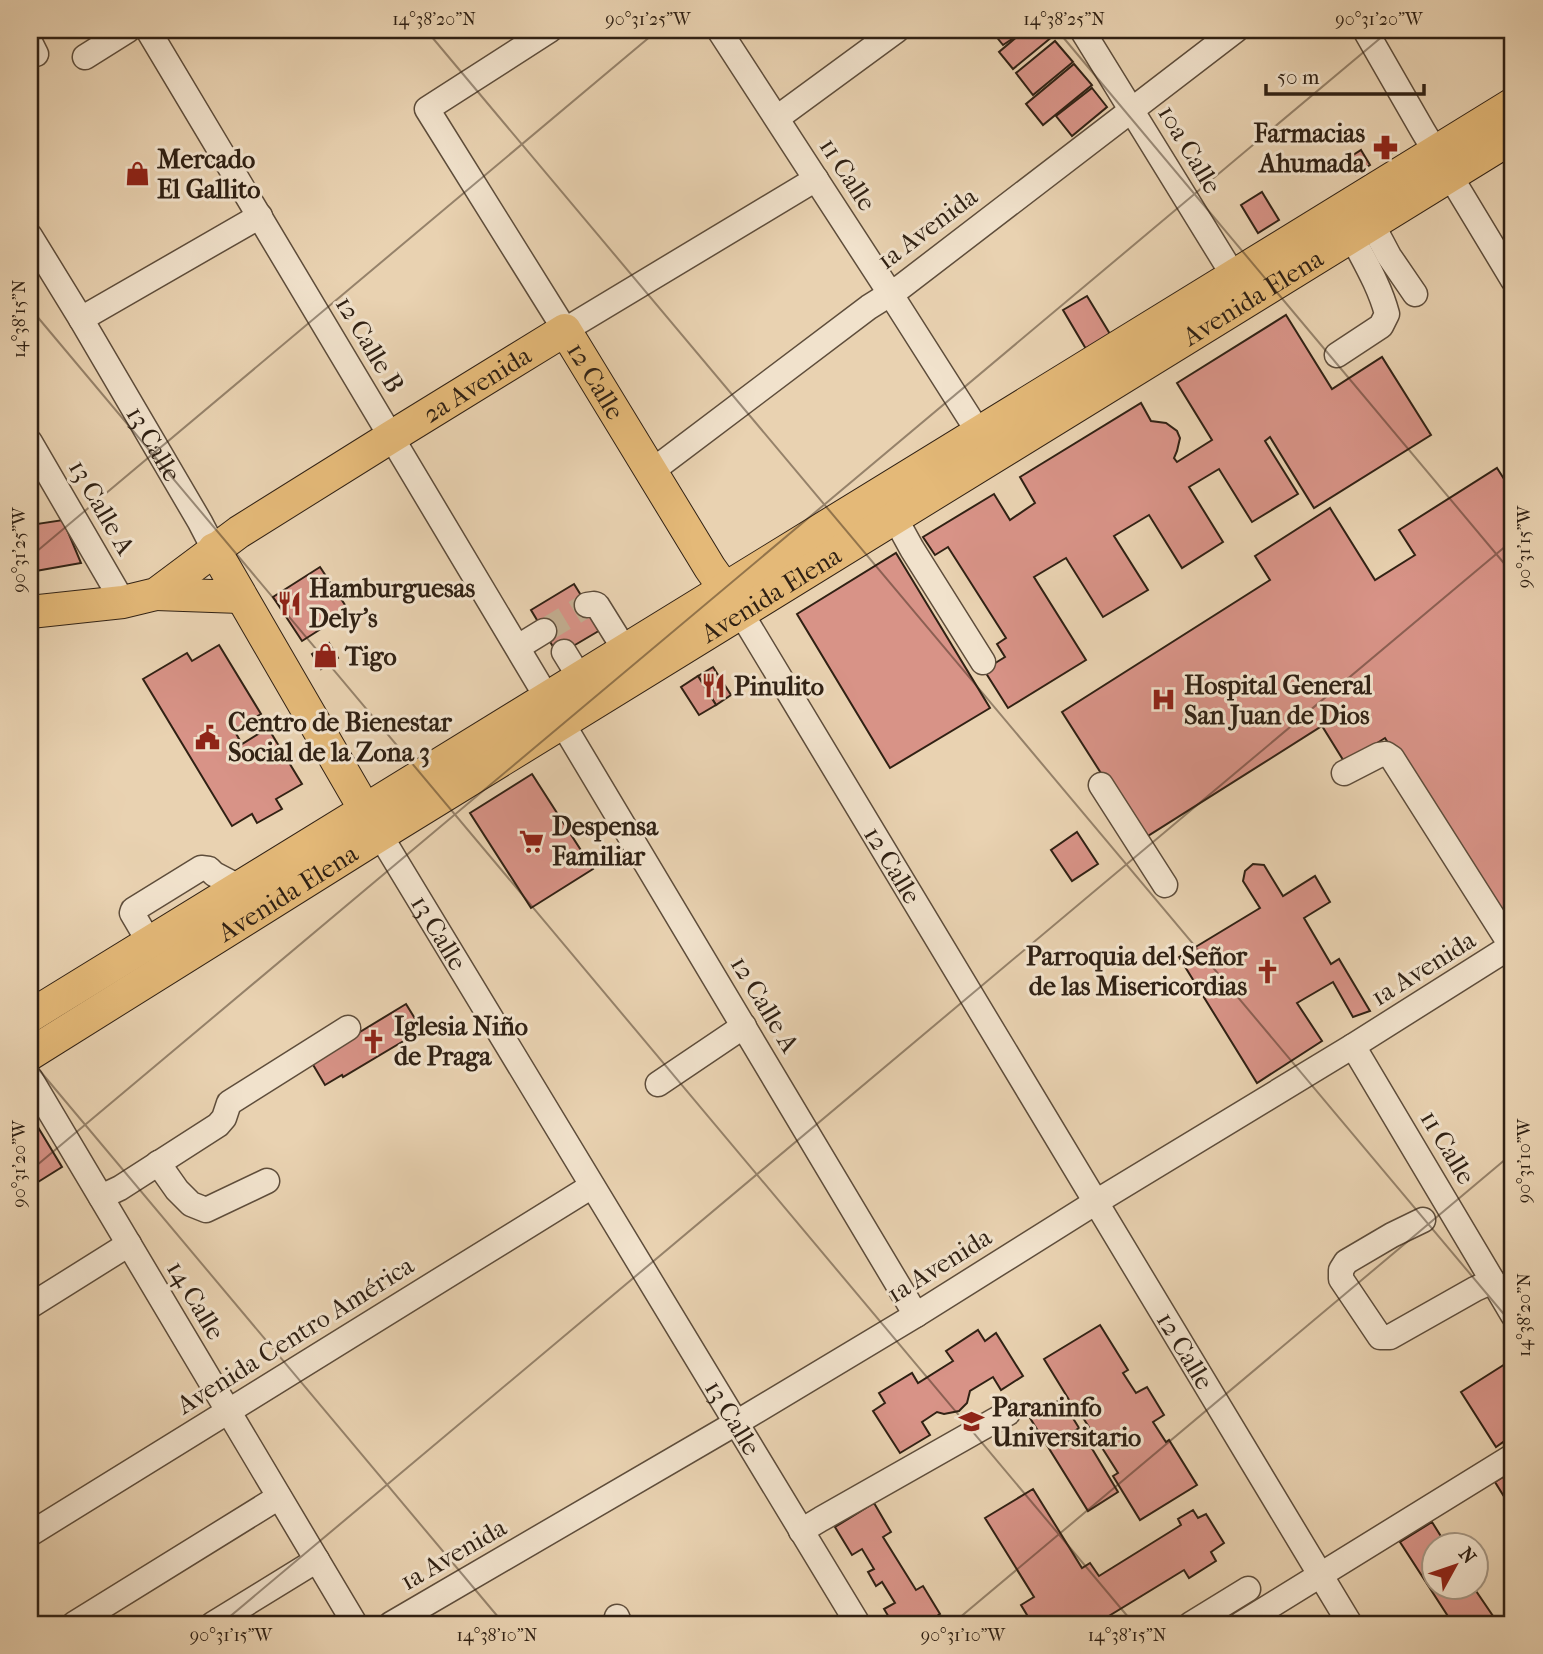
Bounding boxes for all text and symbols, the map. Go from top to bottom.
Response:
text: 14°38'20"N [392,9,476,30]
text: 90°31'25"W [605,9,692,30]
text: 14°38'25"N [1023,9,1105,30]
text: 90°31'20"W [1335,9,1424,30]
scale bar [1266,52,1424,96]
text: 50 m [1277,65,1320,89]
street label: 10a Calle [1151,99,1228,199]
place label: Farmacias Ahumada [1253,118,1366,179]
street label: 11 Calle [813,132,883,217]
pharmacy icon: Farmacias Ahumada [1371,134,1399,162]
place label: Mercado El Gallito [157,144,260,205]
shop icon: Mercado El Gallito [123,160,151,188]
street label: 1a Avenida [871,180,984,276]
street label: Avenida Elena [1176,242,1330,353]
text: 14°38'15"N [9,279,30,358]
street label: 12 Calle B [329,290,410,398]
street label: 12 Calle [560,337,631,425]
street label: 2a Avenida [417,339,538,430]
street label: 13 Calle [120,401,188,487]
street label: 13 Calle A [62,454,142,561]
text: 90°31'15"W [1514,504,1535,588]
text: 90°31'25"W [9,506,30,593]
street label: Avenida Elena [695,539,848,650]
place label: Hamburguesas Dely's [309,573,476,634]
restaurant icon: Hamburguesas Dely's [275,589,303,617]
place label: Tigo [344,641,397,672]
shop icon: Tigo [311,642,339,670]
place label: Hospital General San Juan de Dios [1184,670,1373,731]
place label: Pinulito [734,671,824,702]
restaurant icon: Pinulito [700,672,728,700]
hospital icon: Hospital General San Juan de Dios [1150,686,1178,714]
place label: Centro de Bienestar Social de la Zona 3 [228,707,453,768]
public building icon: Centro de Bienestar Social de la Zona 3 [194,723,222,751]
place label: Despensa Familiar [551,811,659,872]
street label: 12 Calle [857,821,928,910]
supermarket icon: Despensa Familiar [518,827,546,855]
street label: Avenida Elena [212,837,364,949]
street label: 13 Calle [404,890,473,976]
street label: 1a Avenida [1365,924,1482,1013]
place label: Parroquia del Señor de las Misericordias [1026,941,1248,1002]
street label: 12 Calle A [724,950,806,1059]
church icon: Parroquia del Señor de las Misericordias [1253,957,1281,985]
place label: Iglesia Niño de Praga [394,1011,528,1072]
church icon: Iglesia Niño de Praga [360,1027,388,1055]
street label: 11 Calle [1413,1105,1482,1190]
text: 90°31'10"W [1514,1117,1535,1203]
text: 90°31'20"W [9,1119,30,1208]
street label: 1a Avenida [881,1221,998,1310]
street label: Avenida Centro América [170,1249,420,1422]
street label: 14 Calle [160,1255,231,1346]
text: 14°38'20"N [1514,1273,1535,1357]
street label: 12 Calle [1150,1306,1220,1395]
street label: 13 Calle [698,1375,767,1461]
place label: Paraninfo Universitario [991,1392,1141,1453]
school or university icon: Paraninfo Universitario [958,1408,986,1436]
street label: 1a Avenida [395,1511,513,1597]
north arrow [1420,1532,1490,1602]
text: N [1454,1543,1481,1569]
text: 90°31'15"W [190,1625,274,1646]
text: 14°38'10"N [457,1625,538,1646]
text: 90°31'10"W [921,1625,1007,1646]
text: 14°38'15"N [1088,1625,1167,1646]

